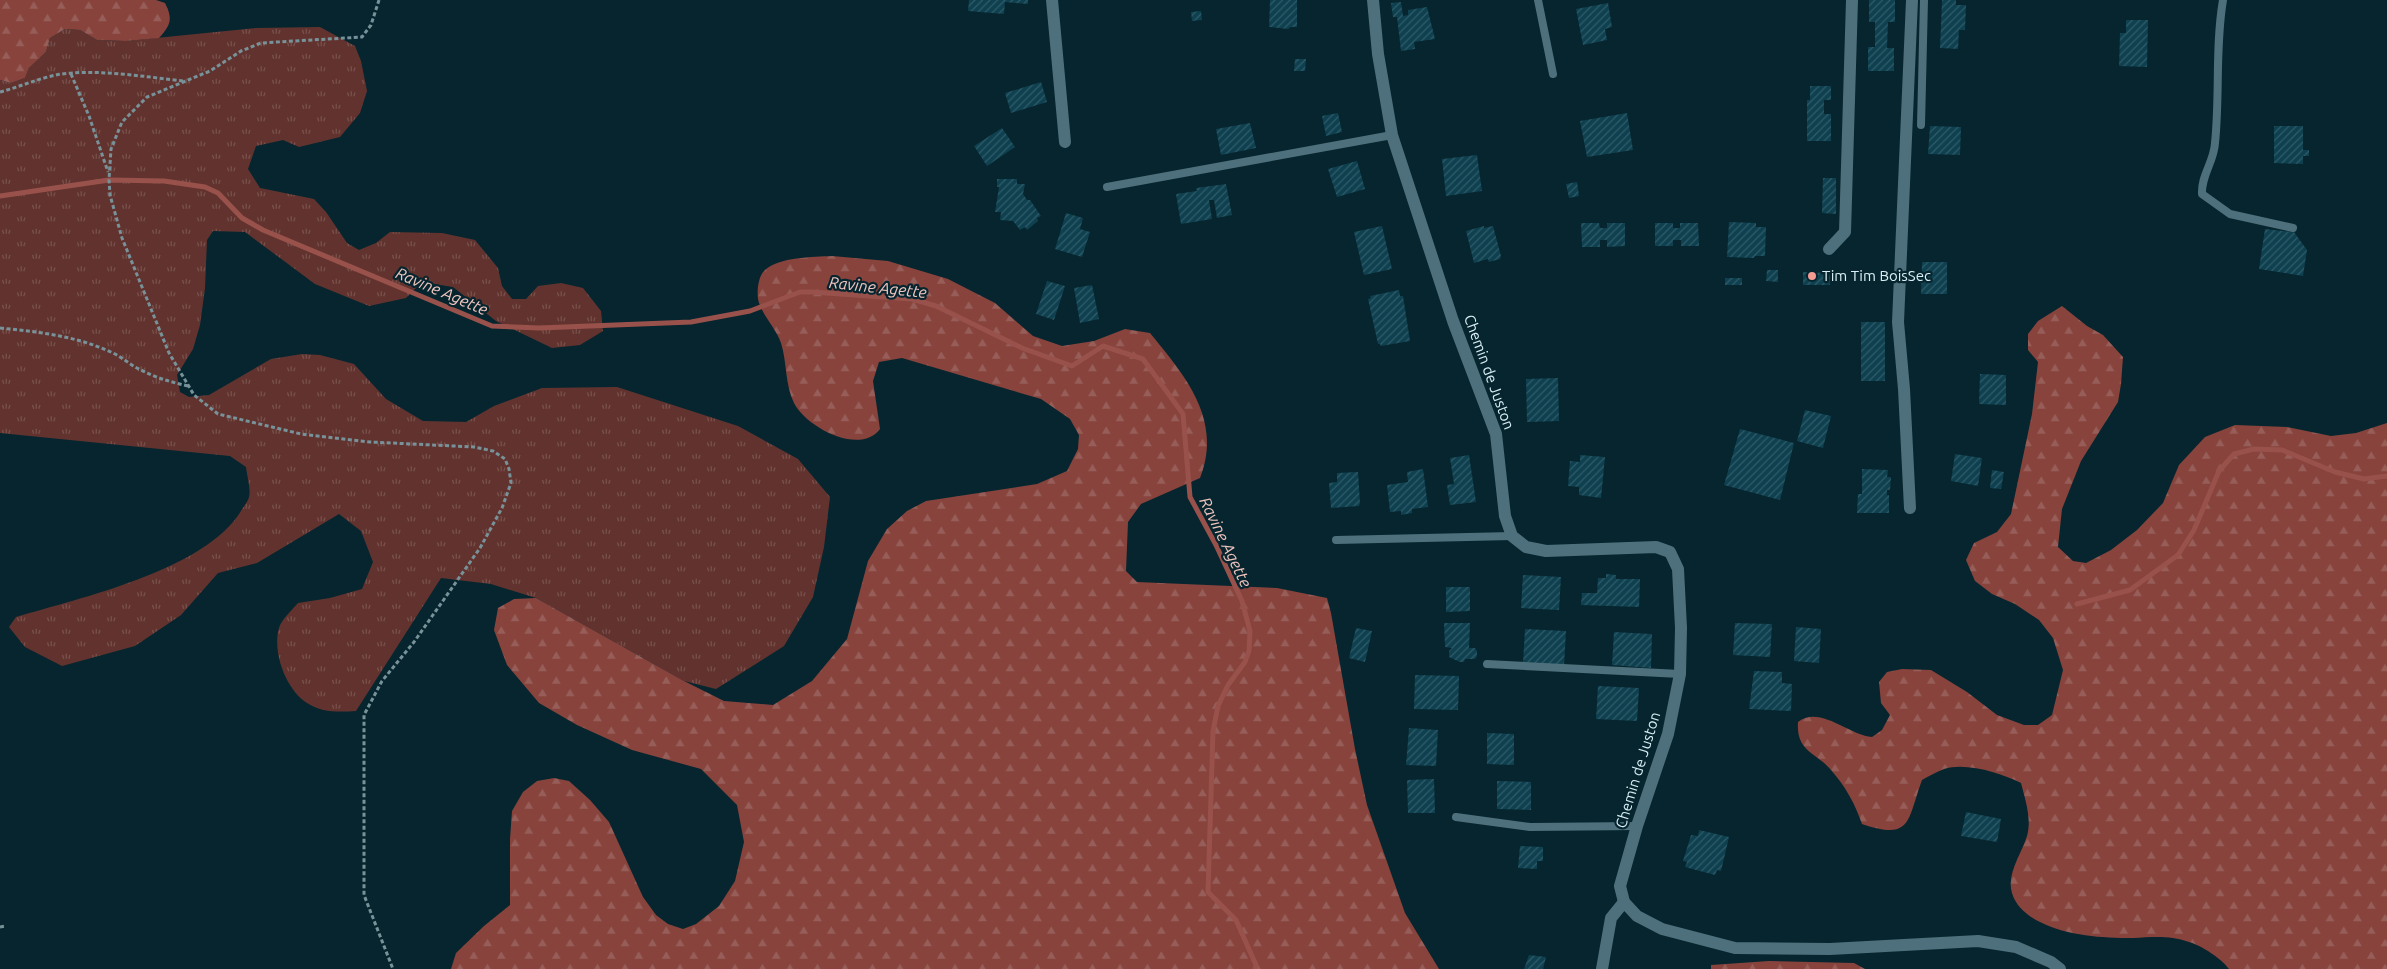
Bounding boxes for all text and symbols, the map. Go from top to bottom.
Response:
water label: Ravine Agette [393,264,491,318]
place label: Tim Tim BoisSec [1822,267,1931,284]
marker: Tim Tim BoisSec [1806,270,1818,282]
water label: Ravine Agette [828,273,928,301]
street label: Chemin de Juston [1461,312,1518,431]
water label: Ravine Agette [1196,494,1256,590]
street label: Chemin de Juston [1612,710,1663,830]

